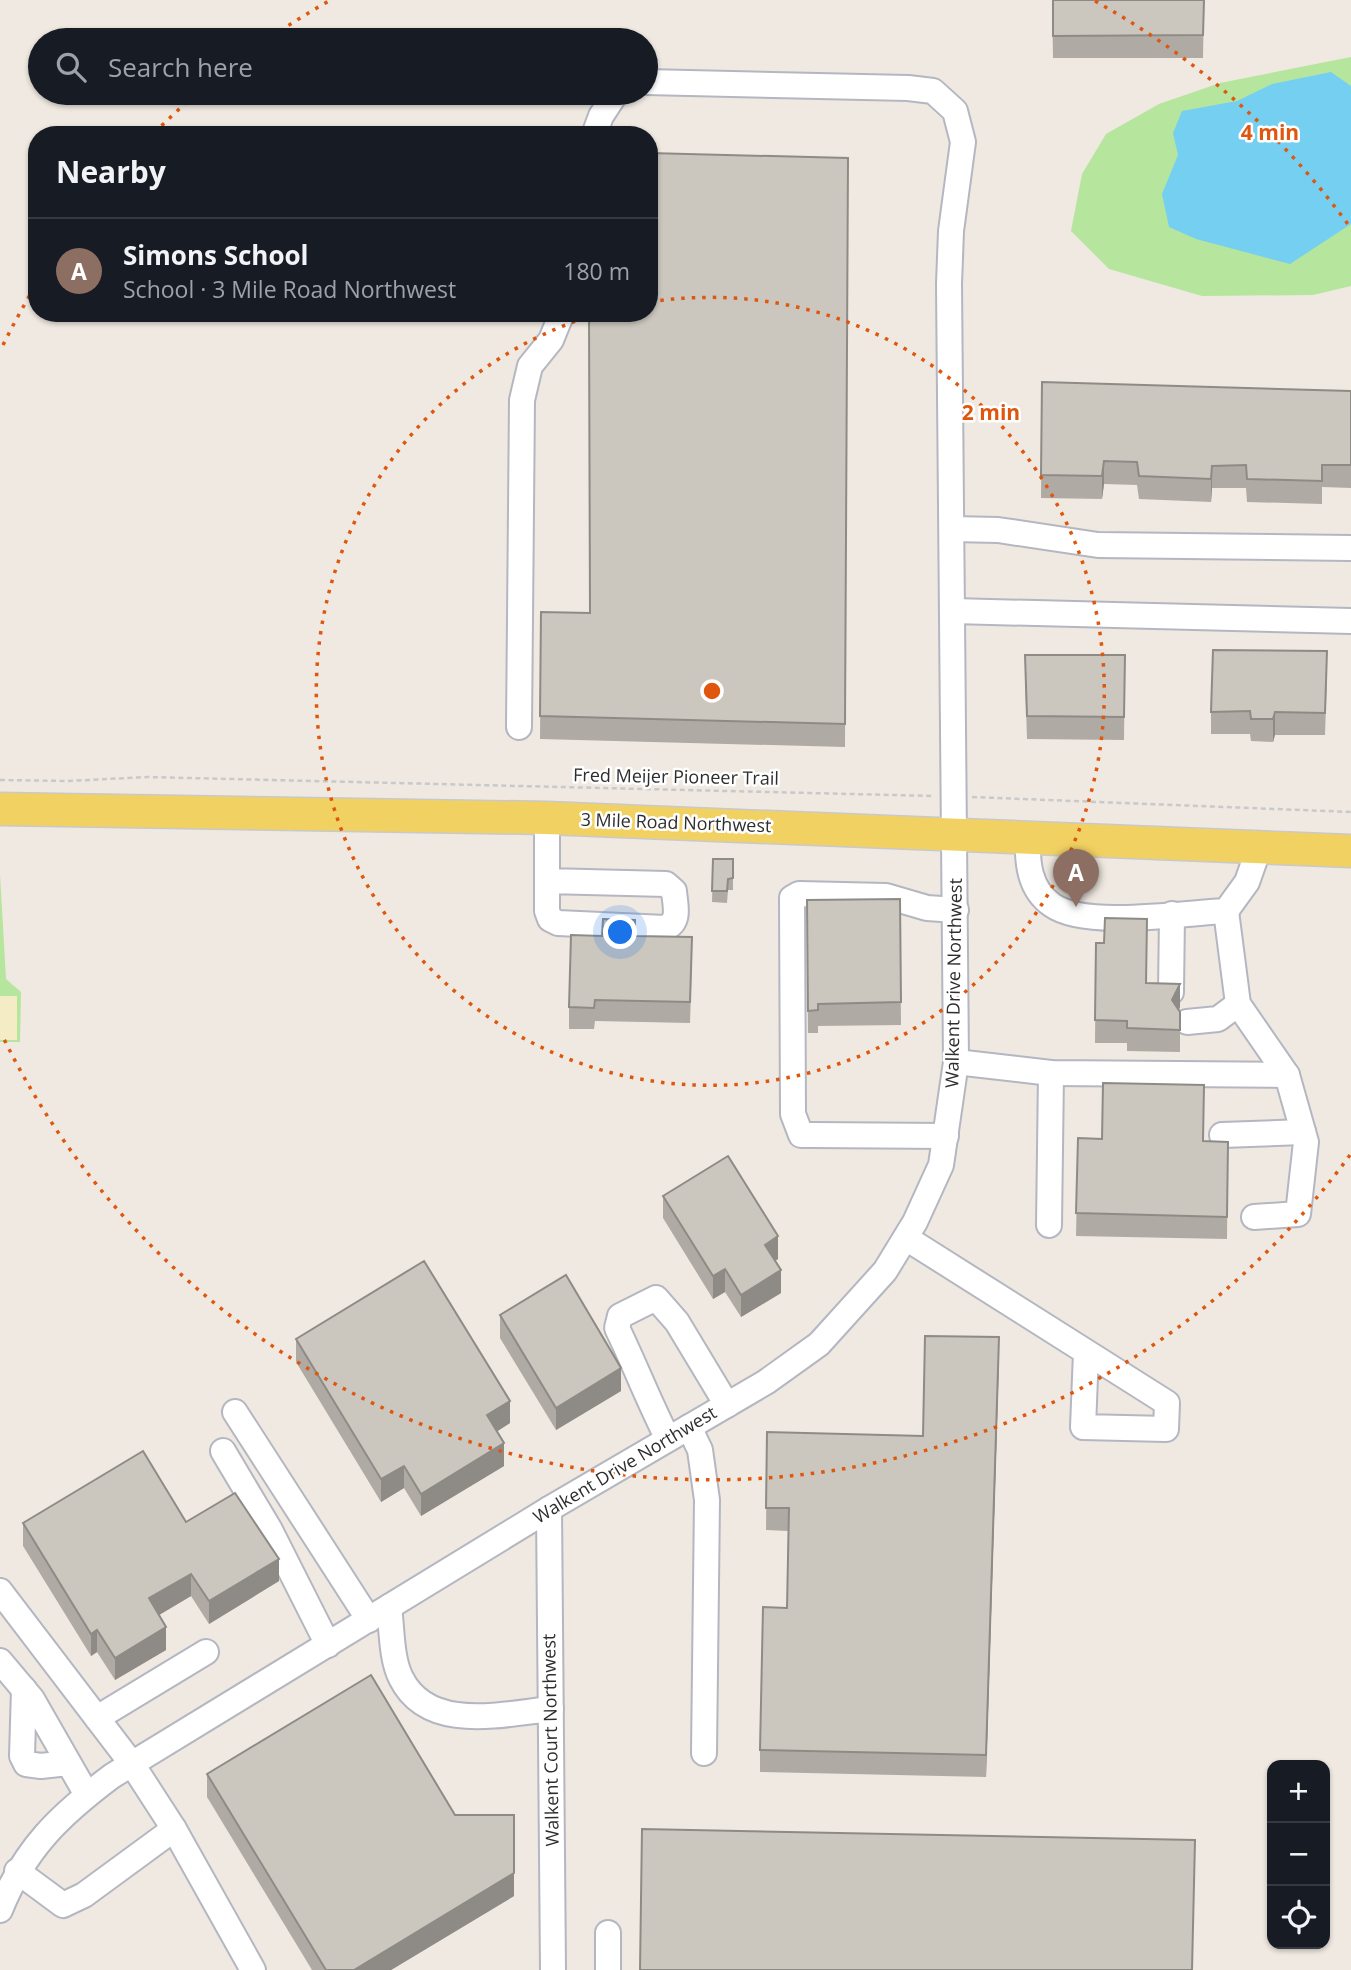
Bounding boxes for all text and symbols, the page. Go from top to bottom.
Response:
search box [28,28,658,105]
icon: search [52,48,90,86]
text: Search here [108,49,253,85]
text: 4 min [1241,118,1299,146]
text: Nearby [56,151,166,192]
text: Simons School [123,237,309,273]
text: A [71,255,87,287]
text: 180 m [563,255,630,287]
text: School · 3 Mile Road Northwest [123,273,456,305]
text: 2 min [962,398,1020,426]
centre of rings [700,679,724,703]
street label: Fred Meijer Pioneer Trail [573,762,779,790]
street label: 3 Mile Road Northwest [580,807,772,837]
pin: A [1053,849,1099,907]
street label: Walkent Drive Northwest [939,878,967,1088]
your location [603,915,637,949]
street label: Walkent Drive Northwest [528,1400,721,1528]
street label: Walkent Court Northwest [536,1633,564,1847]
map controls [1267,1760,1330,1949]
button: + [1267,1760,1330,1823]
button: − [1267,1823,1330,1886]
button: locate [1267,1886,1330,1949]

